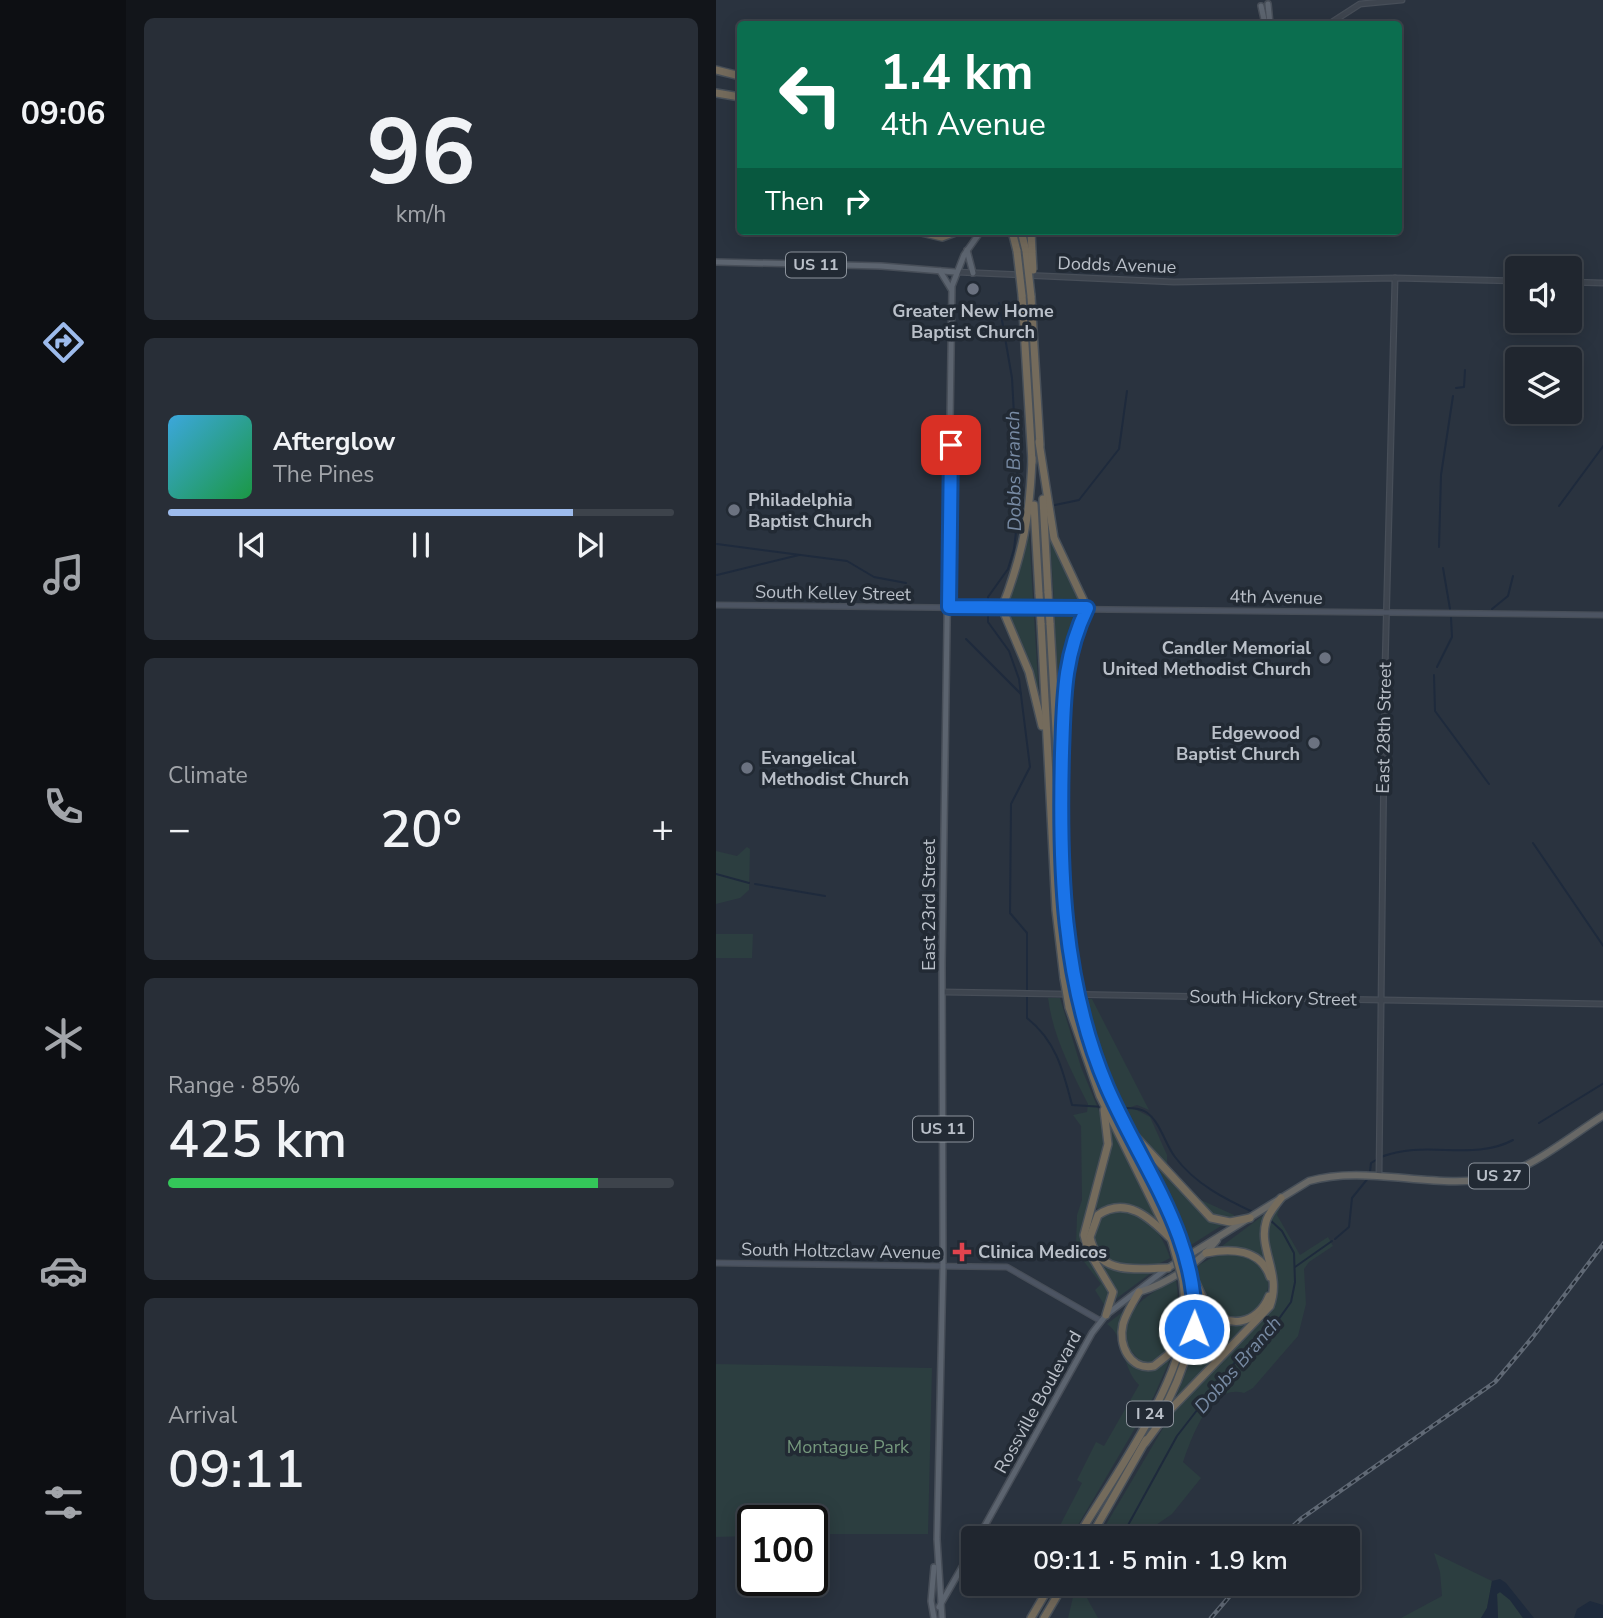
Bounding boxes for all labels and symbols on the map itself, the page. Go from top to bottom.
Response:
street label: Dodds Avenue [1057,251,1177,279]
road number: US 11 [786,252,846,278]
marker: Greater New Home Baptist Church [965,281,981,297]
place label: Greater New Home Baptist Church [892,299,1054,344]
water label: Dobbs Branch [1000,410,1028,532]
pin [921,415,981,475]
place label: Philadelphia Baptist Church [748,488,872,533]
marker: Philadelphia Baptist Church [726,502,742,518]
street label: South Kelley Street [755,580,912,606]
street label: 4th Avenue [1229,584,1323,610]
place label: Candler Memorial United Methodist Church [1102,636,1311,681]
marker: Candler Memorial United Methodist Church [1317,650,1333,666]
street label: East 28th Street [1371,661,1397,794]
place label: Edgewood Baptist Church [1176,721,1300,766]
marker: Edgewood Baptist Church [1306,735,1322,751]
place label: Evangelical Methodist Church [761,746,909,791]
marker: Evangelical Methodist Church [739,760,755,776]
street label: East 23rd Street [917,839,941,971]
street label: South Hickory Street [1189,985,1358,1011]
road number: US 11 [913,1116,973,1142]
road number: US 27 [1469,1164,1529,1188]
street label: South Holtzclaw Avenue [741,1237,941,1265]
place label: Clinica Medicos [978,1240,1107,1264]
marker: Clinica Medicos [952,1242,972,1262]
position arrow [1157,1292,1231,1366]
water label: Dobbs Branch [1189,1311,1287,1419]
street label: Rossville Boulevard [989,1326,1087,1478]
road number: I 24 [1127,1402,1173,1426]
park label: Montague Park [787,1435,910,1459]
speed limit sign: 100 [737,1505,828,1596]

